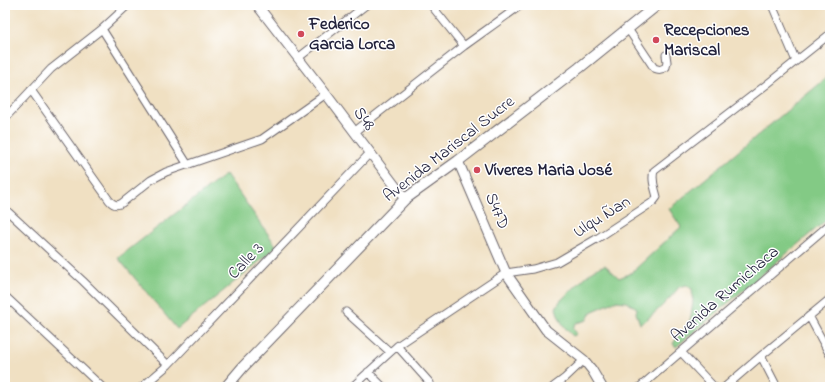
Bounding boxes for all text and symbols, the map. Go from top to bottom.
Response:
place label: Federico Garcia Lorca [308,12,395,57]
place label: Recepciones Mariscal [664,18,750,63]
marker: Federico Garcia Lorca [296,29,306,39]
marker: Recepciones Mariscal [651,35,661,45]
street label: Avenida Mariscal Sucre [378,89,520,208]
street label: S48 [347,102,381,136]
place label: Víveres Maria José [484,158,613,183]
marker: Víveres Maria José [472,165,482,175]
street label: S47D [478,189,516,233]
street label: Ulqu Ñan [568,190,636,244]
street label: Calle 3 [222,237,270,285]
street label: Avenida Rumichaca [665,240,785,348]

